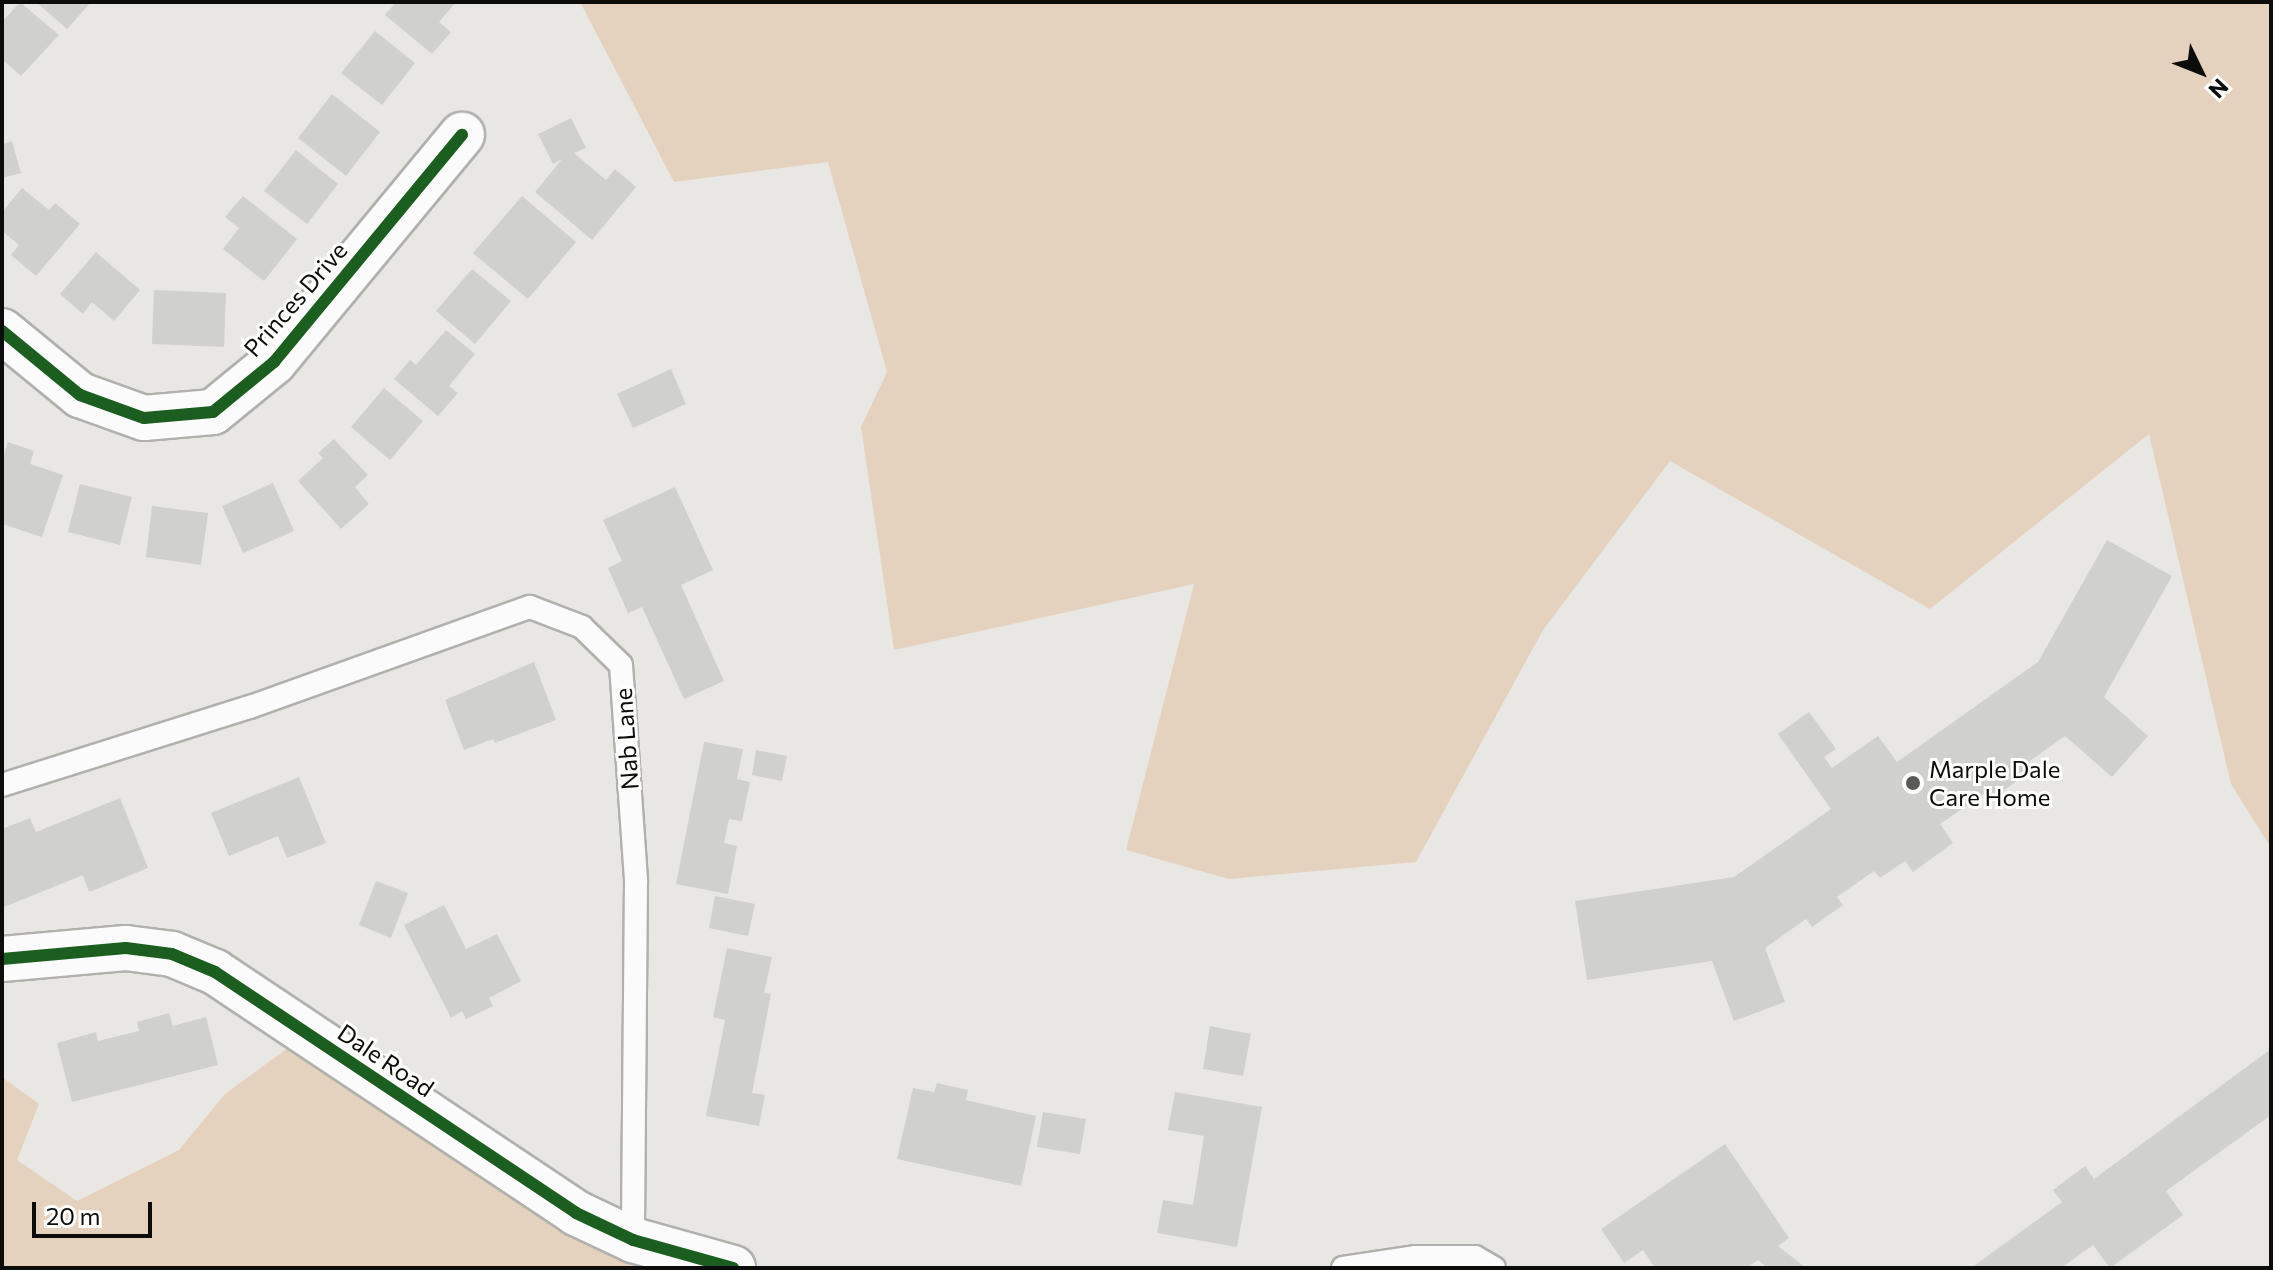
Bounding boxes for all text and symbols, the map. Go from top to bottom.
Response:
north arrow [2161,32,2241,112]
text: N [2203,73,2234,104]
street label: Princes Drive [237,236,353,362]
street label: Nab Lane [608,687,644,791]
place label: Marple Dale Care Home [1929,755,2060,811]
marker: Marple Dale Care Home [1904,774,1922,792]
street label: Dale Road [333,1017,439,1103]
scale bar [36,1186,156,1236]
text: 20 m [46,1201,100,1230]

